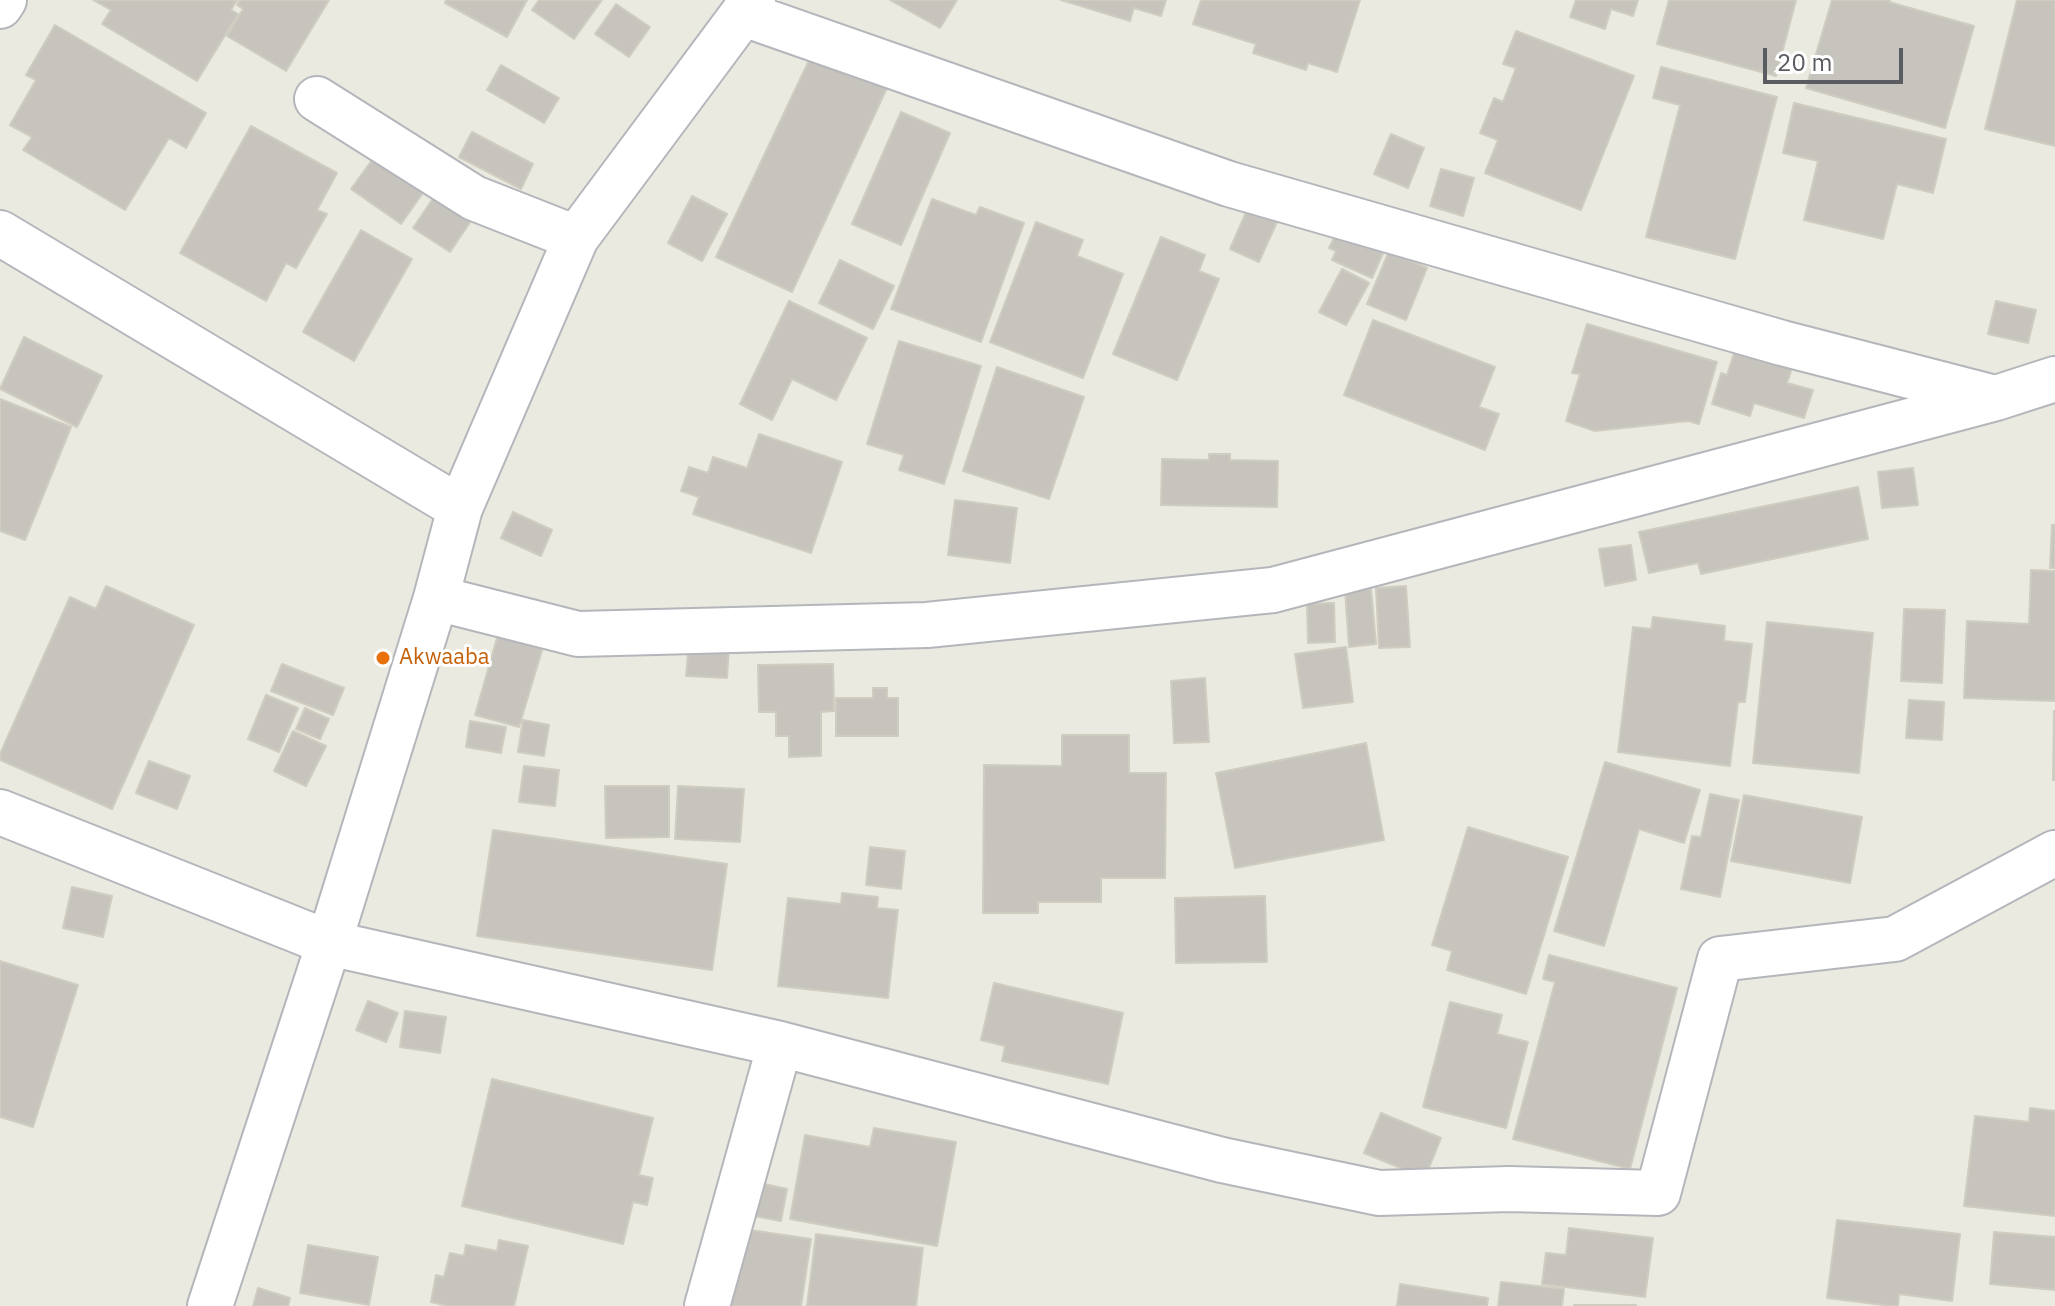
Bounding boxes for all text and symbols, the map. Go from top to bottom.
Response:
scale bar [1767,32,1907,82]
text: 20 m [1777,46,1832,78]
place label: Akwaaba [399,645,489,671]
marker: Akwaaba [374,649,392,667]

